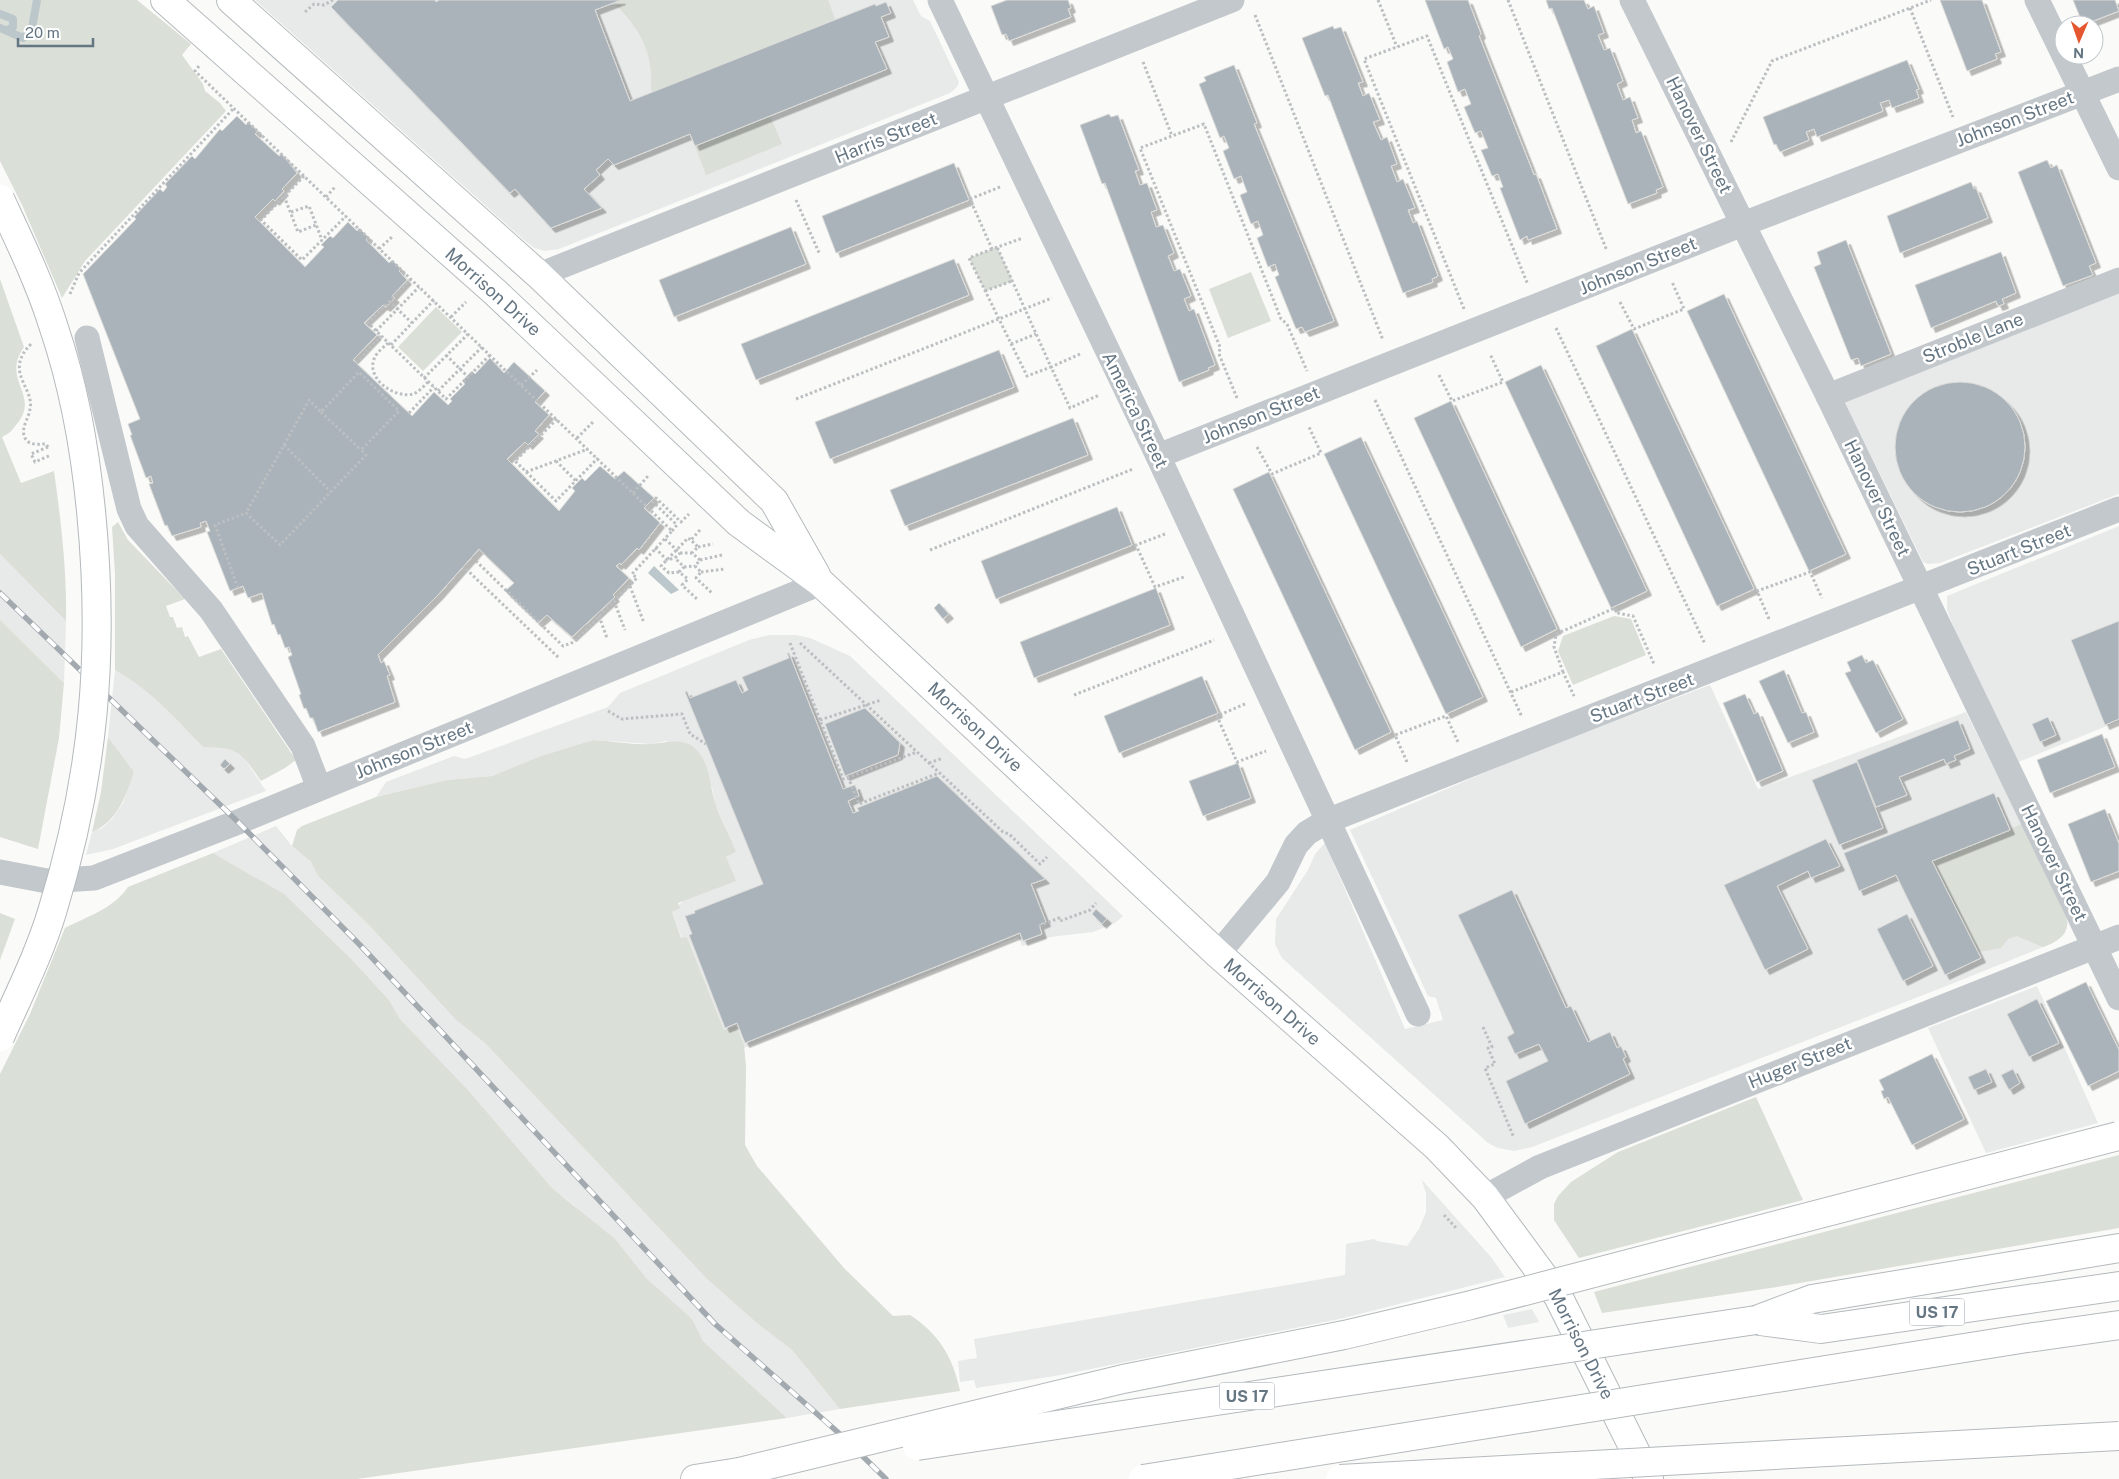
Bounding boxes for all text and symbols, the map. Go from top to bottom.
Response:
scale bar [18,15,92,47]
north arrow [2054,15,2104,65]
text: 20 m [25,24,60,41]
text: N [2073,45,2084,61]
street label: Hanover Street [1662,73,1737,197]
street label: Johnson Street [1953,86,2077,151]
street label: Harris Street [832,108,940,168]
street label: Johnson Street [1576,232,1699,299]
street label: Morrison Drive [441,243,546,340]
street label: Stroble Lane [1919,308,2026,367]
street label: America Street [1098,348,1173,471]
street label: Johnson Street [1199,381,1322,448]
street label: Hanover Street [1840,436,1915,560]
street label: Stuart Street [1964,519,2074,580]
street label: Stuart Street [1587,668,1697,727]
street label: Morrison Drive [924,677,1027,776]
street label: Johnson Street [352,716,475,783]
street label: Hanover Street [2017,801,2092,925]
street label: Morrison Drive [1220,954,1325,1049]
street label: Huger Street [1745,1032,1854,1093]
street label: Morrison Drive [1544,1285,1618,1403]
road number: US 17 [1910,1298,1964,1325]
road number: US 17 [1220,1382,1274,1410]

